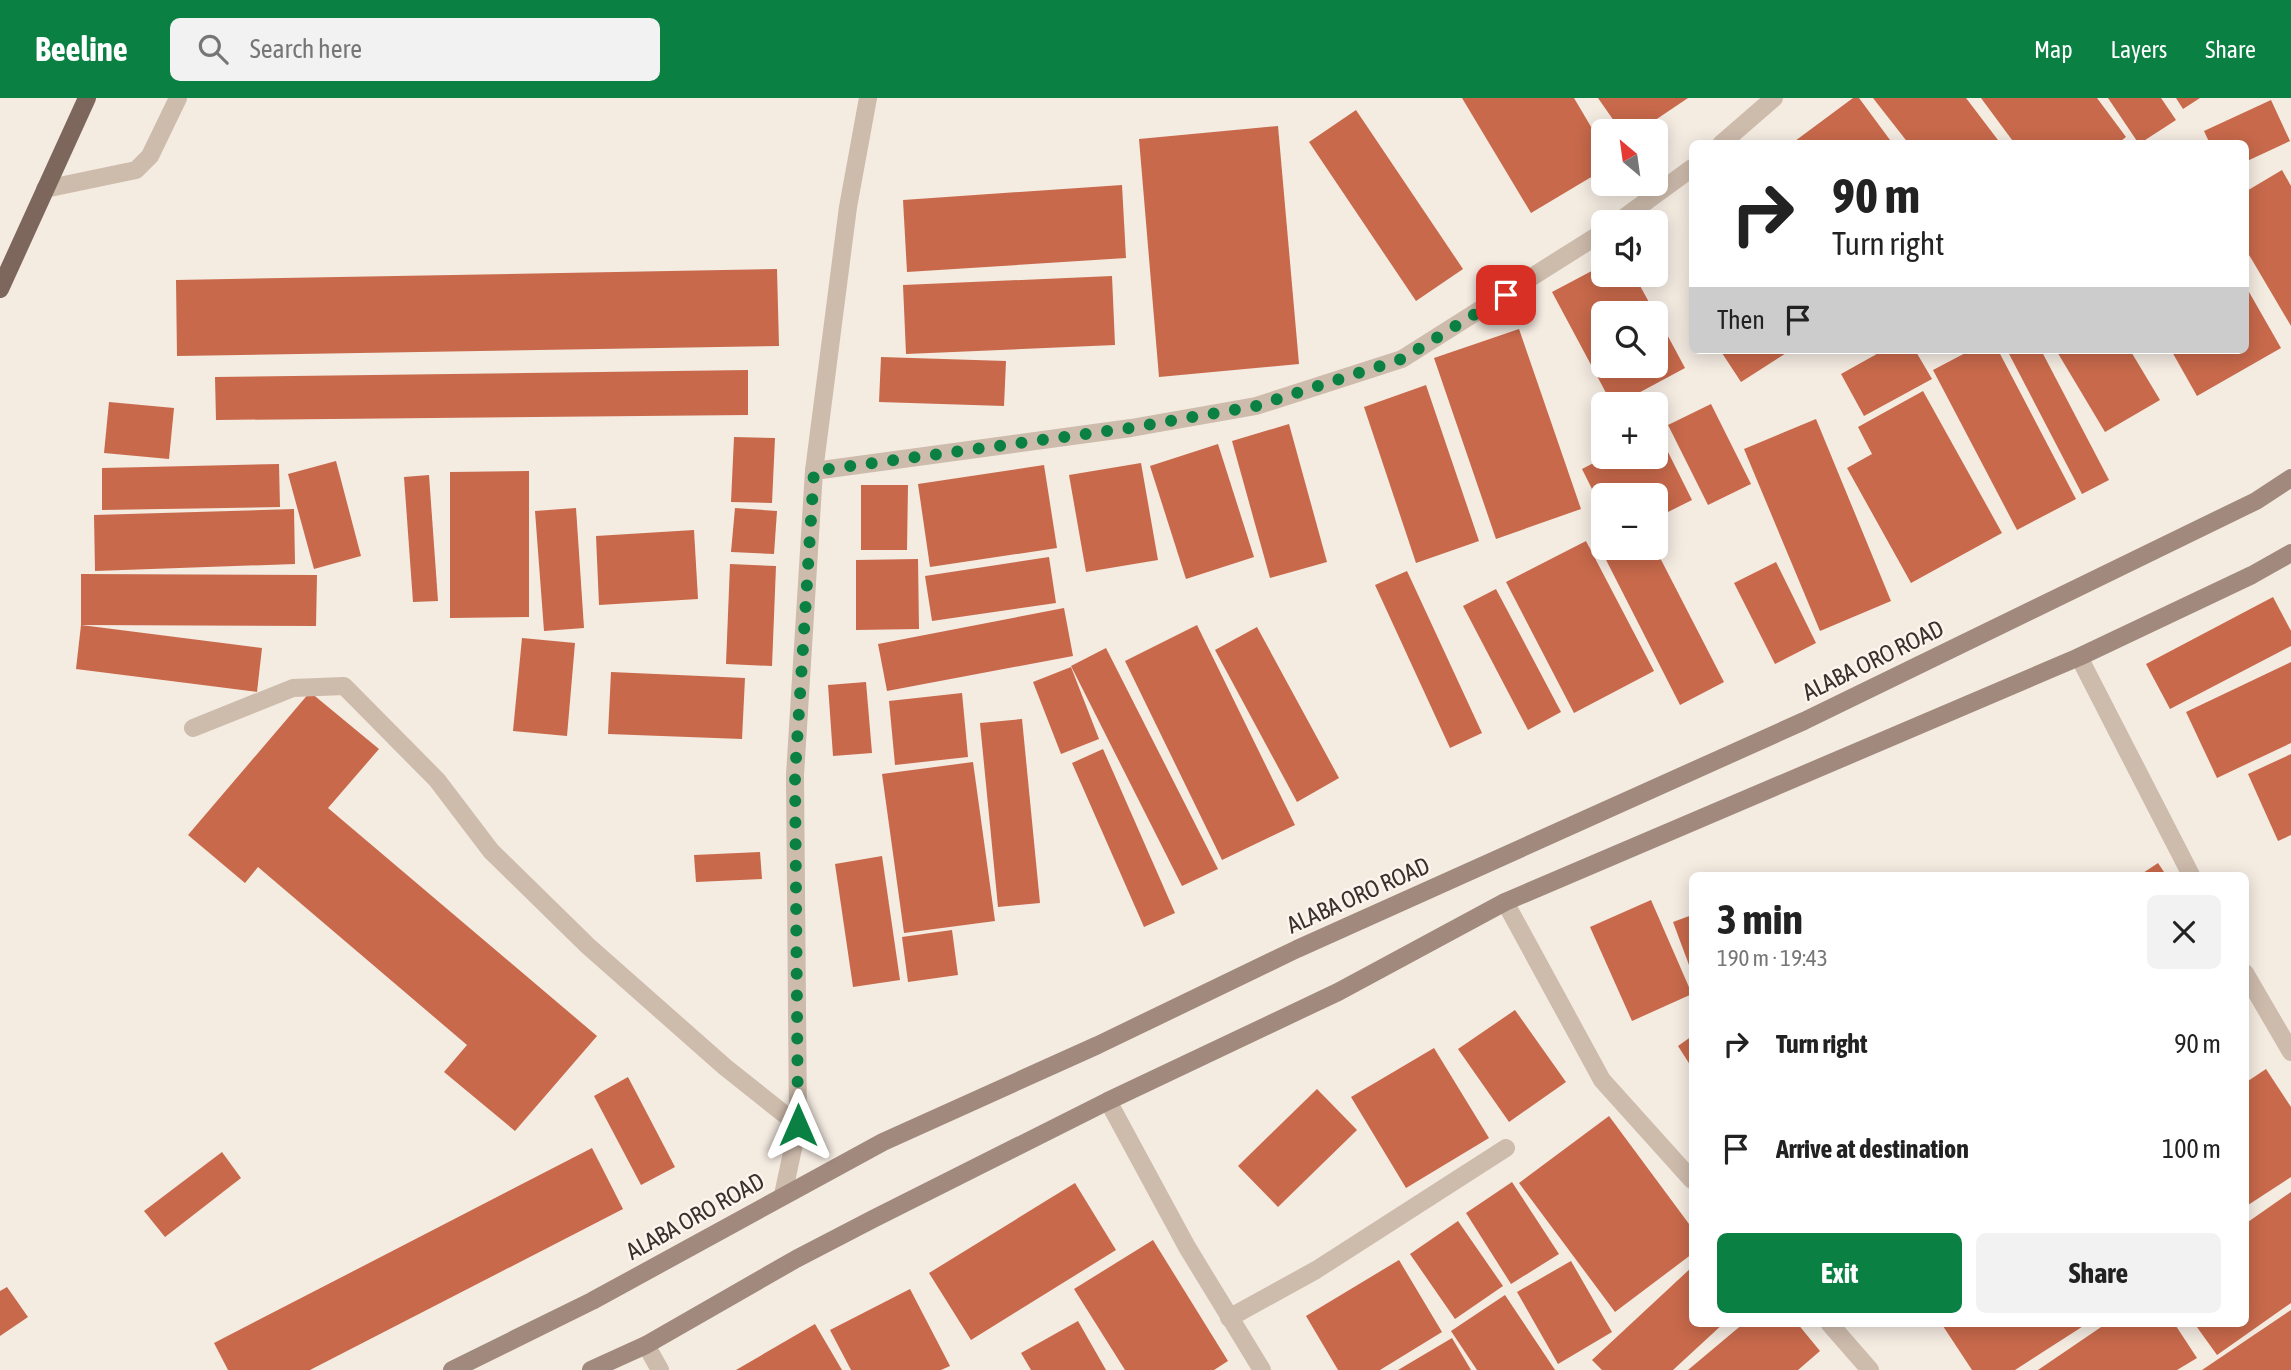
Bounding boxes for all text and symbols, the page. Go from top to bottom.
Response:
search box [170,18,660,81]
text: Beeline [35,30,128,68]
icon: search [194,30,232,68]
text: Search here [250,34,362,64]
text: Map [2034,36,2073,63]
text: Layers [2111,36,2167,63]
text: Share [2205,36,2256,63]
north arrow [1591,119,1668,196]
map controls [1591,119,1668,560]
text: 90 m [1832,167,1920,223]
icon: right [1717,168,1808,259]
button: sound [1591,210,1668,287]
text: Turn right [1832,225,1945,262]
pin [1476,265,1536,325]
icon: arrive [1487,276,1525,314]
button: search [1591,301,1668,378]
icon: arrive [1779,301,1817,339]
text: Then [1717,305,1765,335]
button: + [1591,392,1668,469]
button: − [1591,483,1668,560]
street label: ALABA ORO ROAD [1798,614,1948,706]
street label: ALABA ORO ROAD [1282,851,1434,939]
text: 3 min [1717,895,1803,943]
button: close [2147,895,2221,969]
text: 190 m · 19:43 [1717,945,1828,971]
icon: right [1717,1025,1755,1063]
text: Turn right [1776,1029,1867,1059]
text: 90 m [2174,1029,2221,1059]
position arrow [761,1088,835,1162]
icon: arrive [1717,1130,1755,1168]
text: Arrive at destination [1776,1134,1969,1164]
text: 100 m [2162,1134,2221,1164]
street label: ALABA ORO ROAD [621,1167,769,1265]
button: Exit [1717,1233,1962,1313]
button: Share [1976,1233,2221,1313]

